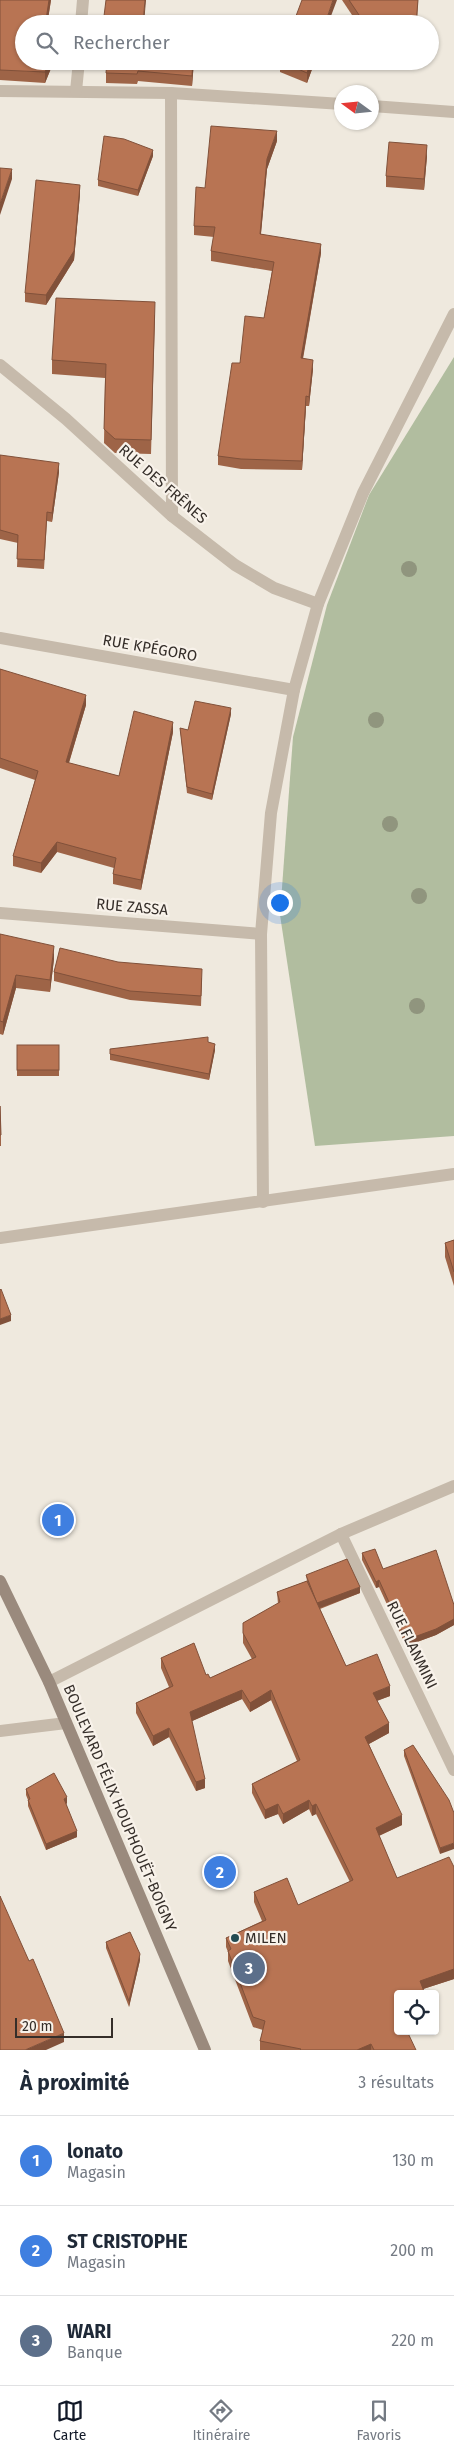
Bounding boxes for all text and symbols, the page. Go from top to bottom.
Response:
search box [15,15,439,70]
icon: search [33,29,61,57]
text: Rechercher [73,31,170,54]
north arrow [334,85,379,130]
street label: RUE DES FRÊNES [115,441,211,527]
street label: RUE KPÉGORO [101,631,199,665]
your location [267,890,293,916]
street label: RUE ZASSA [95,895,169,919]
pin: 1 [42,1501,74,1539]
street label: RUE FLANMINI [383,1598,441,1692]
street label: BOULEVARD FÉLIX HOUPHOUËT-BOIGNY [60,1682,181,1935]
pin: 2 [204,1853,236,1891]
place label: MILEN [245,1929,287,1947]
marker: MILEN [229,1932,241,1944]
pin: 3 [233,1949,265,1987]
map controls [394,1990,439,2035]
button: locate [394,1990,439,2035]
scale bar [15,2015,112,2038]
text: 20 m [22,2018,52,2035]
text: À proximité [20,2070,129,2096]
text: 3 résultats [358,2073,434,2092]
text: lonato [67,2140,123,2163]
text: 1 [32,2151,40,2170]
text: 130 m [392,2151,434,2170]
text: Magasin [67,2163,126,2182]
text: ST CRISTOPHE [67,2230,188,2253]
text: 2 [32,2241,40,2260]
text: 200 m [390,2241,434,2260]
text: Magasin [67,2253,126,2272]
text: WARI [67,2320,112,2343]
text: 3 [32,2331,40,2350]
text: 220 m [391,2331,434,2350]
text: Banque [67,2343,122,2362]
tab: Carte [53,2397,86,2444]
tab: Itinéraire [192,2397,250,2444]
tab: Favoris [357,2397,401,2444]

